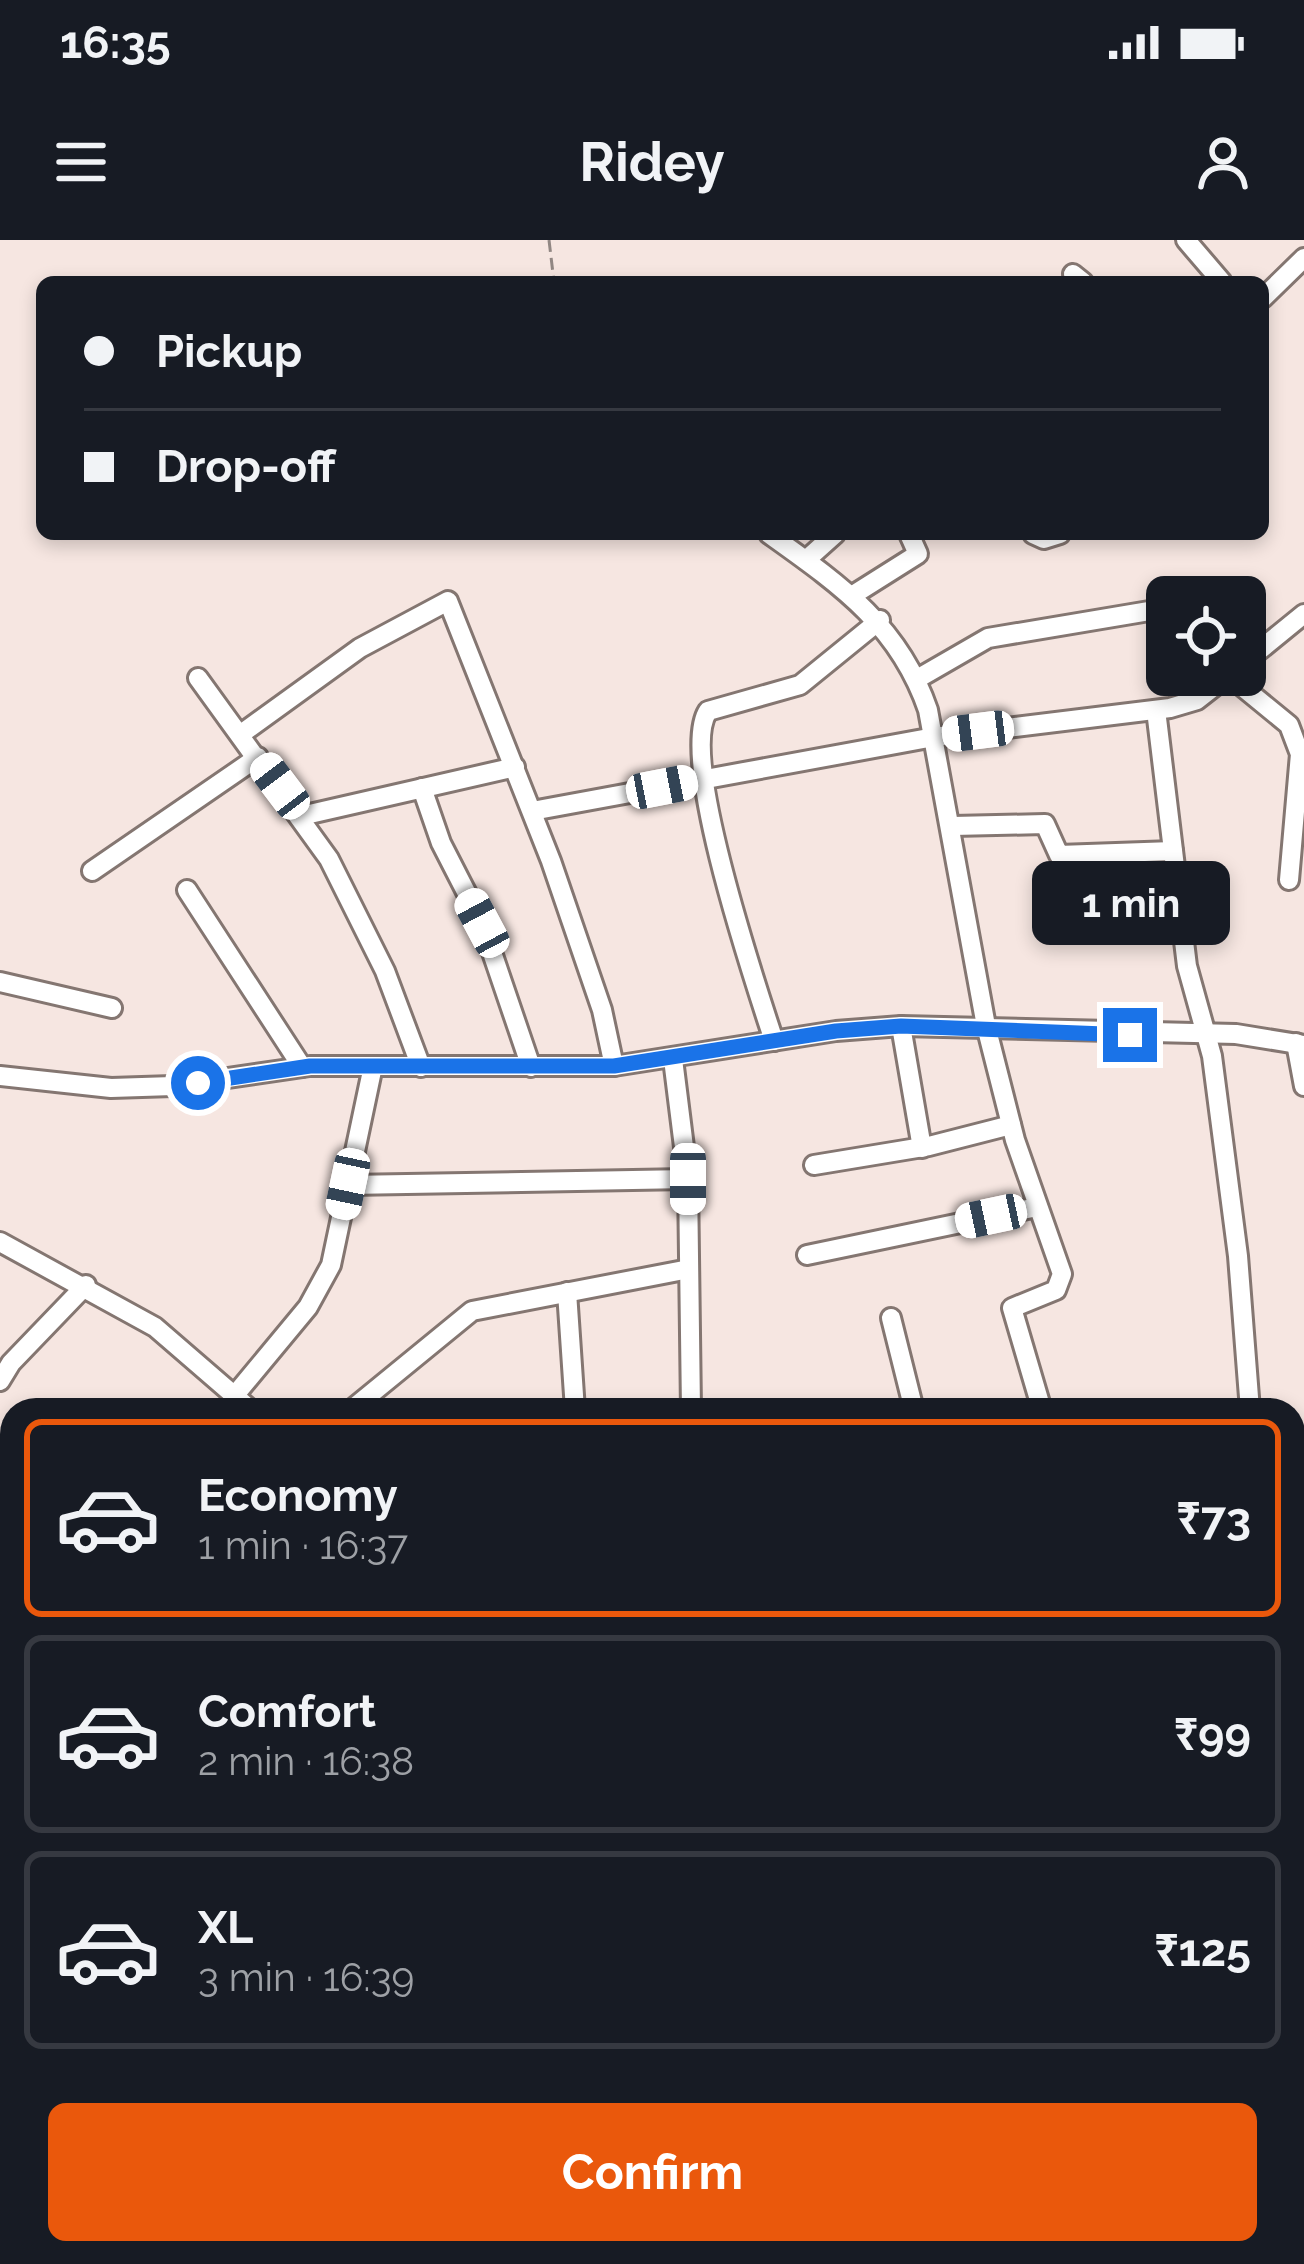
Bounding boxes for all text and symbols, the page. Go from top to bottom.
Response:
text: 16:35 [60,16,171,69]
icon: menu [48,129,114,195]
icon: person [1190,129,1256,195]
text: Ridey [579,130,725,194]
text: Pickup [156,325,302,378]
text: Drop-off [156,440,336,493]
map controls [1146,576,1266,696]
button: locate [1146,576,1266,696]
car [940,709,1016,753]
car [244,746,316,826]
car [623,762,701,812]
callout: 1 min [1031,861,1229,945]
text: 1 min [1082,880,1180,926]
car [449,883,515,963]
route end [1103,1008,1157,1062]
route start [171,1056,225,1110]
car [670,1143,706,1215]
car [323,1145,373,1223]
car [952,1191,1030,1241]
icon: car [54,1464,162,1572]
text: Economy [198,1469,398,1522]
text: ₹73 [1177,1492,1251,1545]
text: 1 min · 16:37 [198,1522,408,1568]
icon: car [54,1680,162,1788]
text: Comfort [198,1685,376,1738]
text: ₹99 [1174,1708,1251,1761]
text: 2 min · 16:38 [198,1738,414,1784]
icon: car [54,1896,162,2004]
text: XL [198,1901,253,1954]
text: ₹125 [1154,1924,1251,1977]
text: 3 min · 16:39 [198,1954,414,2000]
button: Confirm [48,2103,1257,2241]

